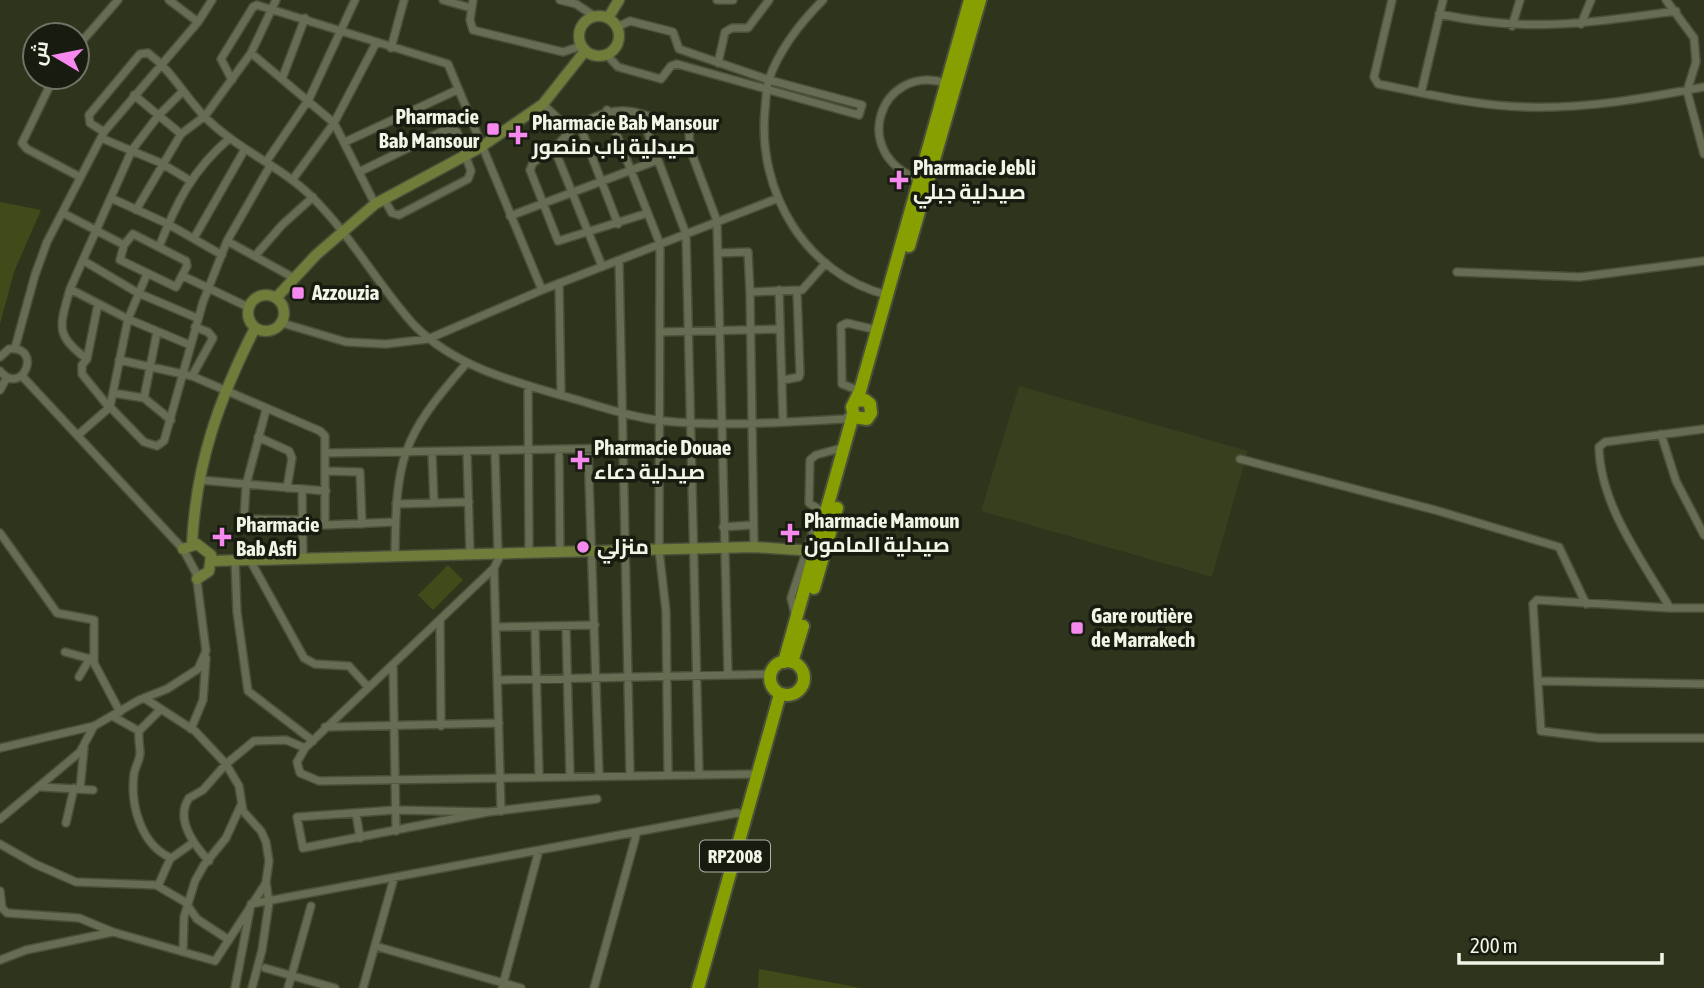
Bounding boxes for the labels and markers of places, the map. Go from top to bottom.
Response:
place label: Pharmacie Bab Mansour [379,104,480,152]
place label: Pharmacie Bab Mansour صيدلية باب منصور [531,110,719,160]
marker: Pharmacie Bab Mansour [485,121,501,137]
marker: Pharmacie Bab Mansour صيدلية باب منصور [510,127,526,143]
place label: Pharmacie Jebli صيدلية جبلي [913,155,1036,209]
marker: Pharmacie Jebli صيدلية جبلي [891,172,907,188]
place label: Azzouzia [311,280,380,304]
marker: Azzouzia [290,285,306,301]
place label: Pharmacie Douae صيدلية دعاء [594,435,731,484]
marker: Pharmacie Douae صيدلية دعاء [572,452,588,468]
place label: Pharmacie Mamoun صيدلية المامون [804,508,959,558]
place label: Pharmacie Bab Asfi [236,512,319,560]
marker: Pharmacie Mamoun صيدلية المامون [782,525,798,541]
marker: Pharmacie Bab Asfi [214,529,230,545]
place label: منزلي [597,534,649,564]
marker: منزلي [575,539,591,555]
place label: Gare routière de Marrakech [1091,603,1195,651]
marker: Gare routière de Marrakech [1069,620,1085,636]

